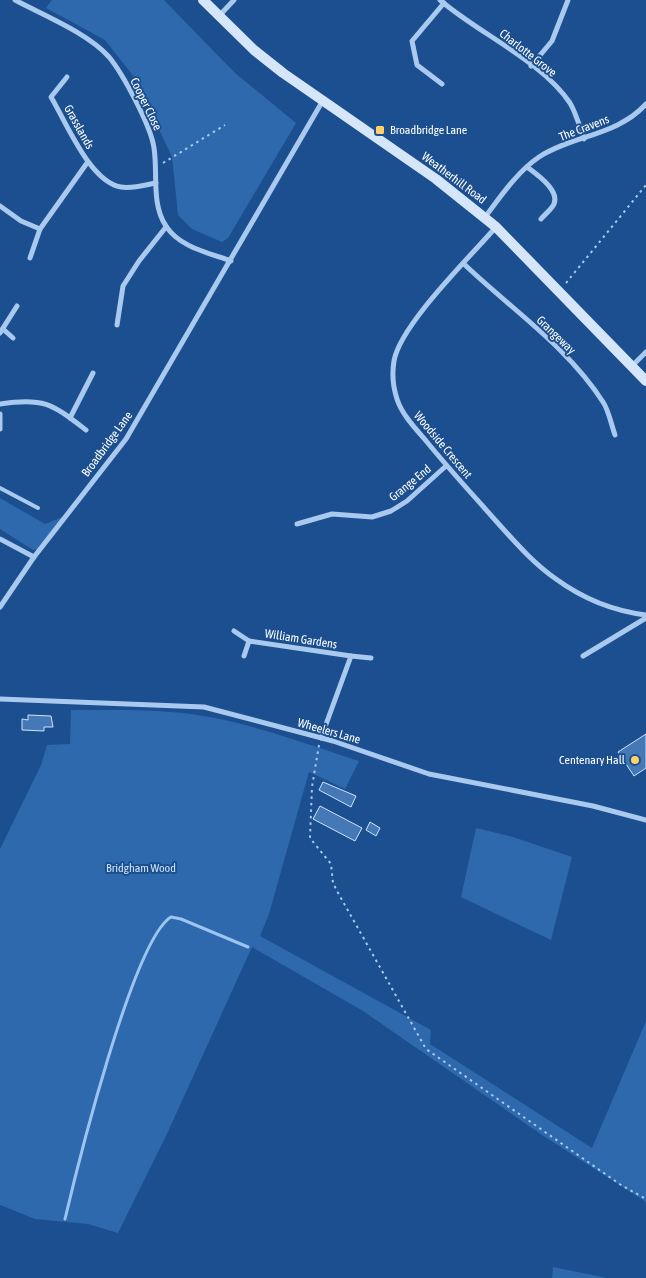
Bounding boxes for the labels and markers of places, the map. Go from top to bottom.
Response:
place label: Broadbridge Lane [390,123,467,137]
marker: Broadbridge Lane [374,124,386,136]
place label: Centenary Hall [559,753,626,767]
marker: Centenary Hall [629,754,641,766]

